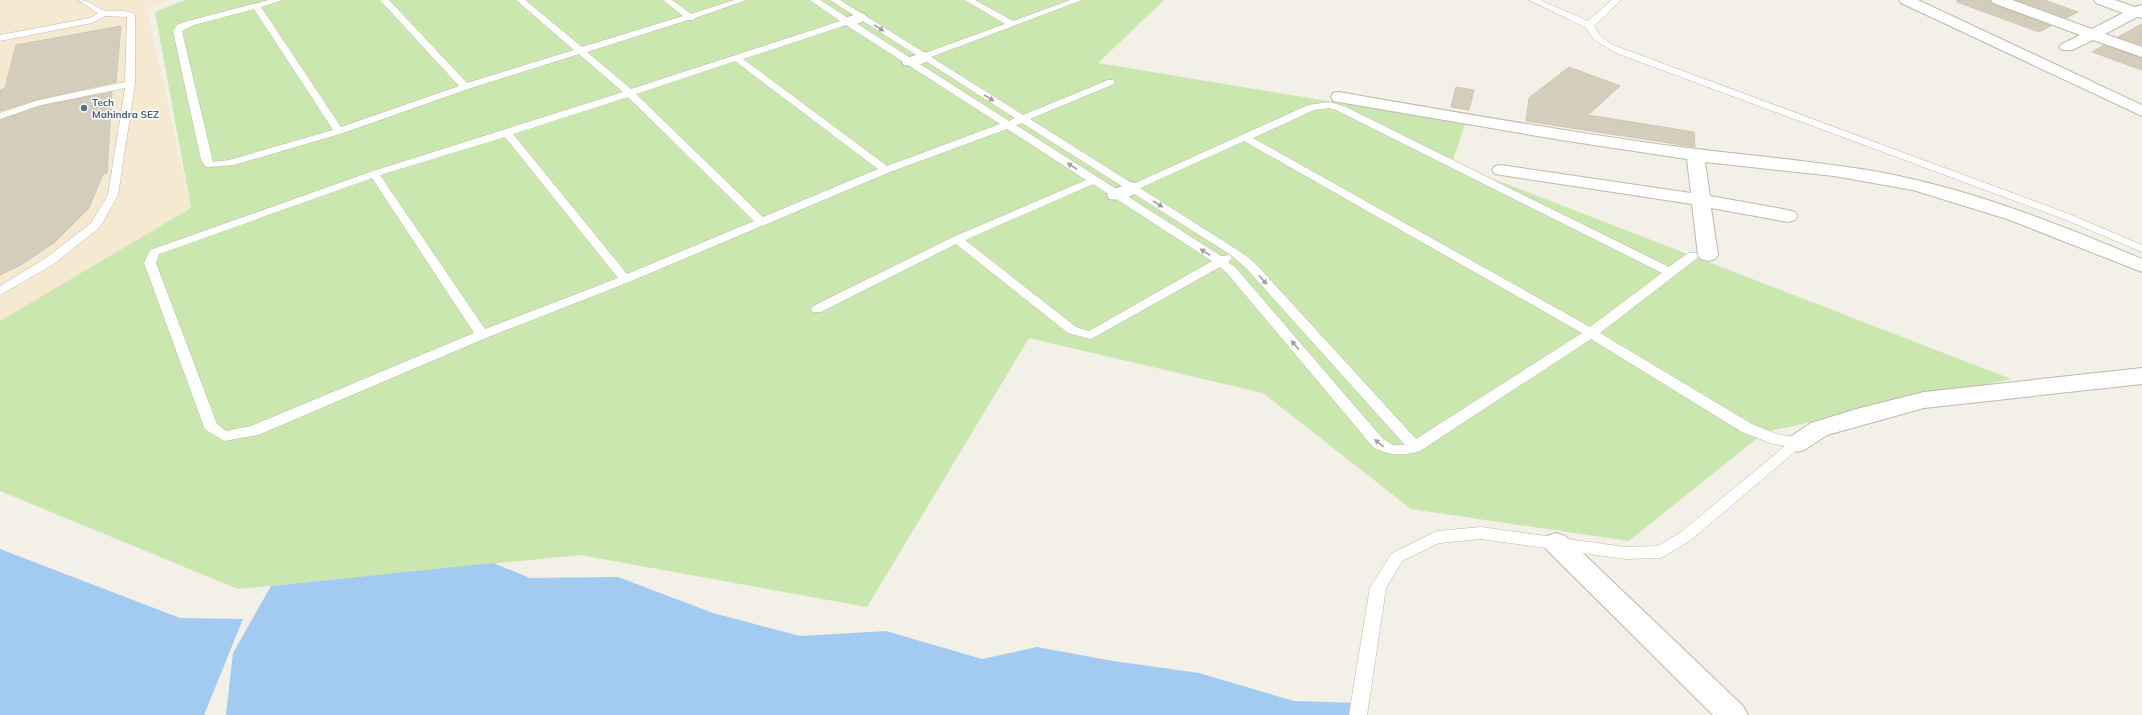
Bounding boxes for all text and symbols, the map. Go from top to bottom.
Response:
one-way arrow [873,25,884,32]
one-way arrow [983,94,994,101]
place label: Tech Mahindra SEZ [92,96,159,121]
marker: Tech Mahindra SEZ [79,103,89,113]
one-way arrow [1067,163,1078,170]
one-way arrow [1152,201,1164,208]
one-way arrow [1200,248,1210,256]
one-way arrow [1258,275,1267,284]
one-way arrow [1290,340,1299,351]
one-way arrow [1374,439,1385,448]

